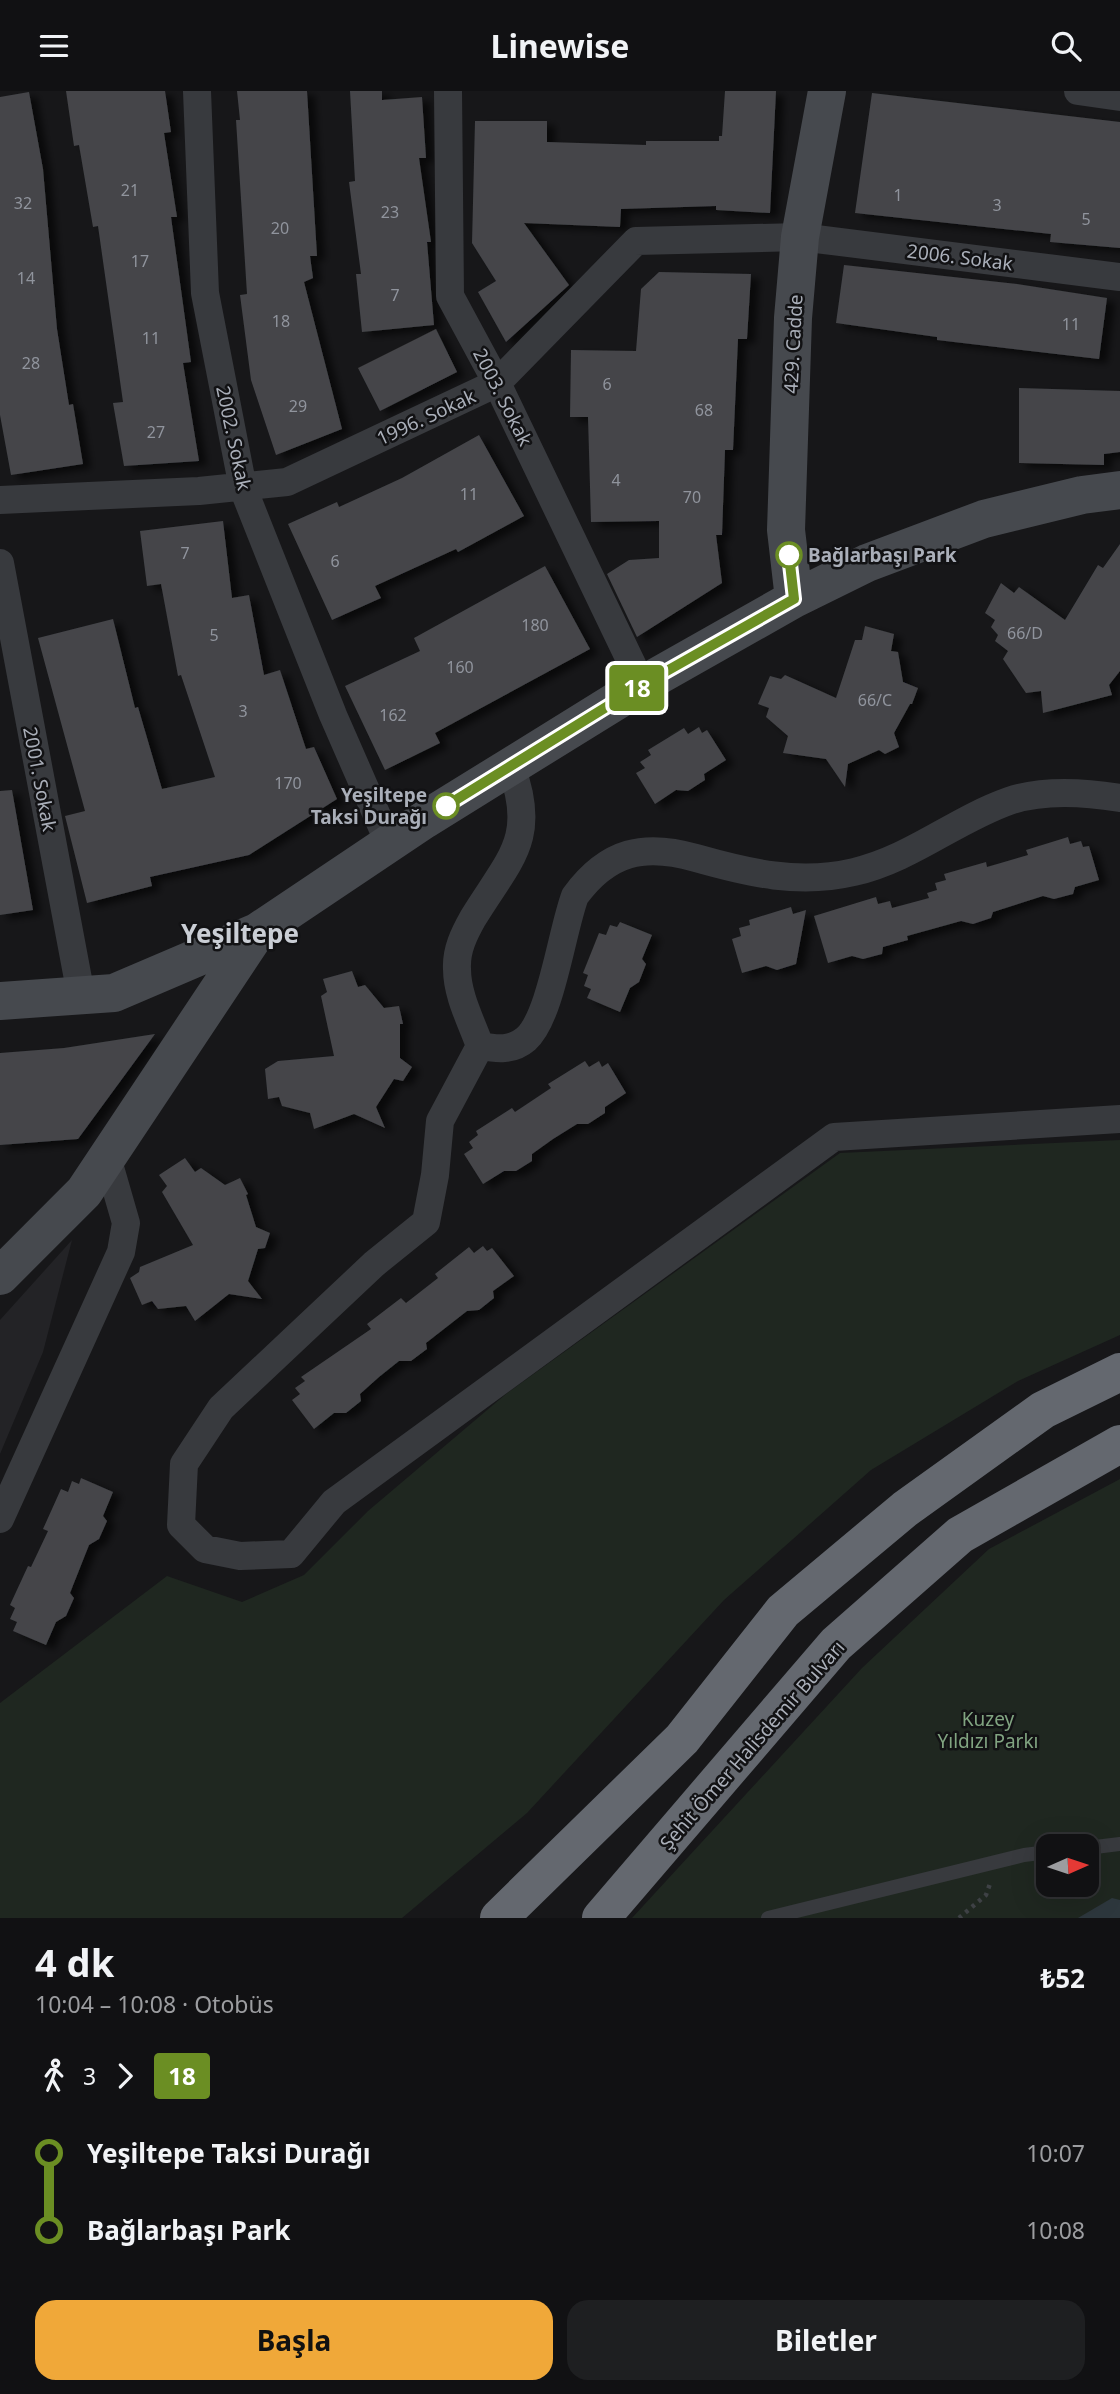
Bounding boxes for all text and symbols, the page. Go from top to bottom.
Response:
text: Linewise [491,24,629,67]
icon: menu [35,27,73,65]
icon: search [1047,27,1085,65]
house number: 21 [121,179,139,201]
house number: 1 [893,184,903,206]
house number: 32 [14,192,32,214]
house number: 3 [992,194,1002,216]
house number: 23 [381,201,399,223]
house number: 5 [1081,208,1091,230]
house number: 20 [271,217,289,239]
street label: 2006. Sokak [906,238,1014,276]
house number: 17 [131,250,149,272]
house number: 14 [17,267,35,289]
house number: 7 [390,284,400,306]
street label: 429. Cadde [777,294,809,394]
house number: 18 [272,310,290,332]
house number: 11 [1062,313,1080,335]
house number: 11 [142,327,160,349]
street label: 2003. Sokak [467,344,539,450]
house number: 28 [22,352,40,374]
house number: 6 [602,373,612,395]
street label: 2002. Sokak [210,383,258,493]
street label: 1996. Sokak [372,383,480,451]
house number: 29 [289,395,307,417]
house number: 68 [695,399,713,421]
house number: 27 [147,421,165,443]
house number: 4 [611,469,621,491]
house number: 11 [460,483,478,505]
house number: 70 [683,486,701,508]
house number: 7 [180,542,190,564]
marker: Bağlarbaşı Park [776,542,802,568]
place label: Bağlarbaşı Park [808,542,957,568]
house number: 6 [330,550,340,572]
house number: 180 [521,614,549,636]
house number: 66/D [1007,622,1043,644]
house number: 5 [209,624,219,646]
house number: 160 [446,656,474,678]
line badge: 18 [606,665,668,711]
text: 18 [623,671,651,704]
house number: 66/C [858,689,892,711]
house number: 3 [238,700,248,722]
house number: 162 [379,704,407,726]
street label: 2001. Sokak [17,724,63,834]
house number: 170 [274,772,302,794]
place label: Yeşiltepe Taksi Durağı [311,782,427,830]
marker: Yeşiltepe Taksi Durağı [433,793,459,819]
district label: Yeşiltepe [181,915,299,951]
street label: Şehit Ömer Halisdemir Bulvarı [654,1635,850,1855]
park label: Kuzey Yıldızı Parkı [938,1706,1038,1754]
north arrow [1036,1834,1099,1897]
map controls [1036,1834,1099,1897]
text: 4 dk [35,1936,114,1988]
text: ₺52 [1040,1960,1085,1996]
text: 10:04 – 10:08 · Otobüs [35,1988,274,2020]
icon: walk [35,2057,73,2095]
icon: forward [106,2057,144,2095]
text: 18 [168,2059,196,2092]
text: 3 [83,2060,96,2092]
text: Yeşiltepe Taksi Durağı [87,2135,371,2171]
text: 10:07 [1026,2137,1085,2169]
text: Bağlarbaşı Park [87,2212,290,2248]
text: 10:08 [1026,2214,1085,2246]
button: Başla [35,2300,553,2380]
button: Biletler [567,2300,1085,2380]

